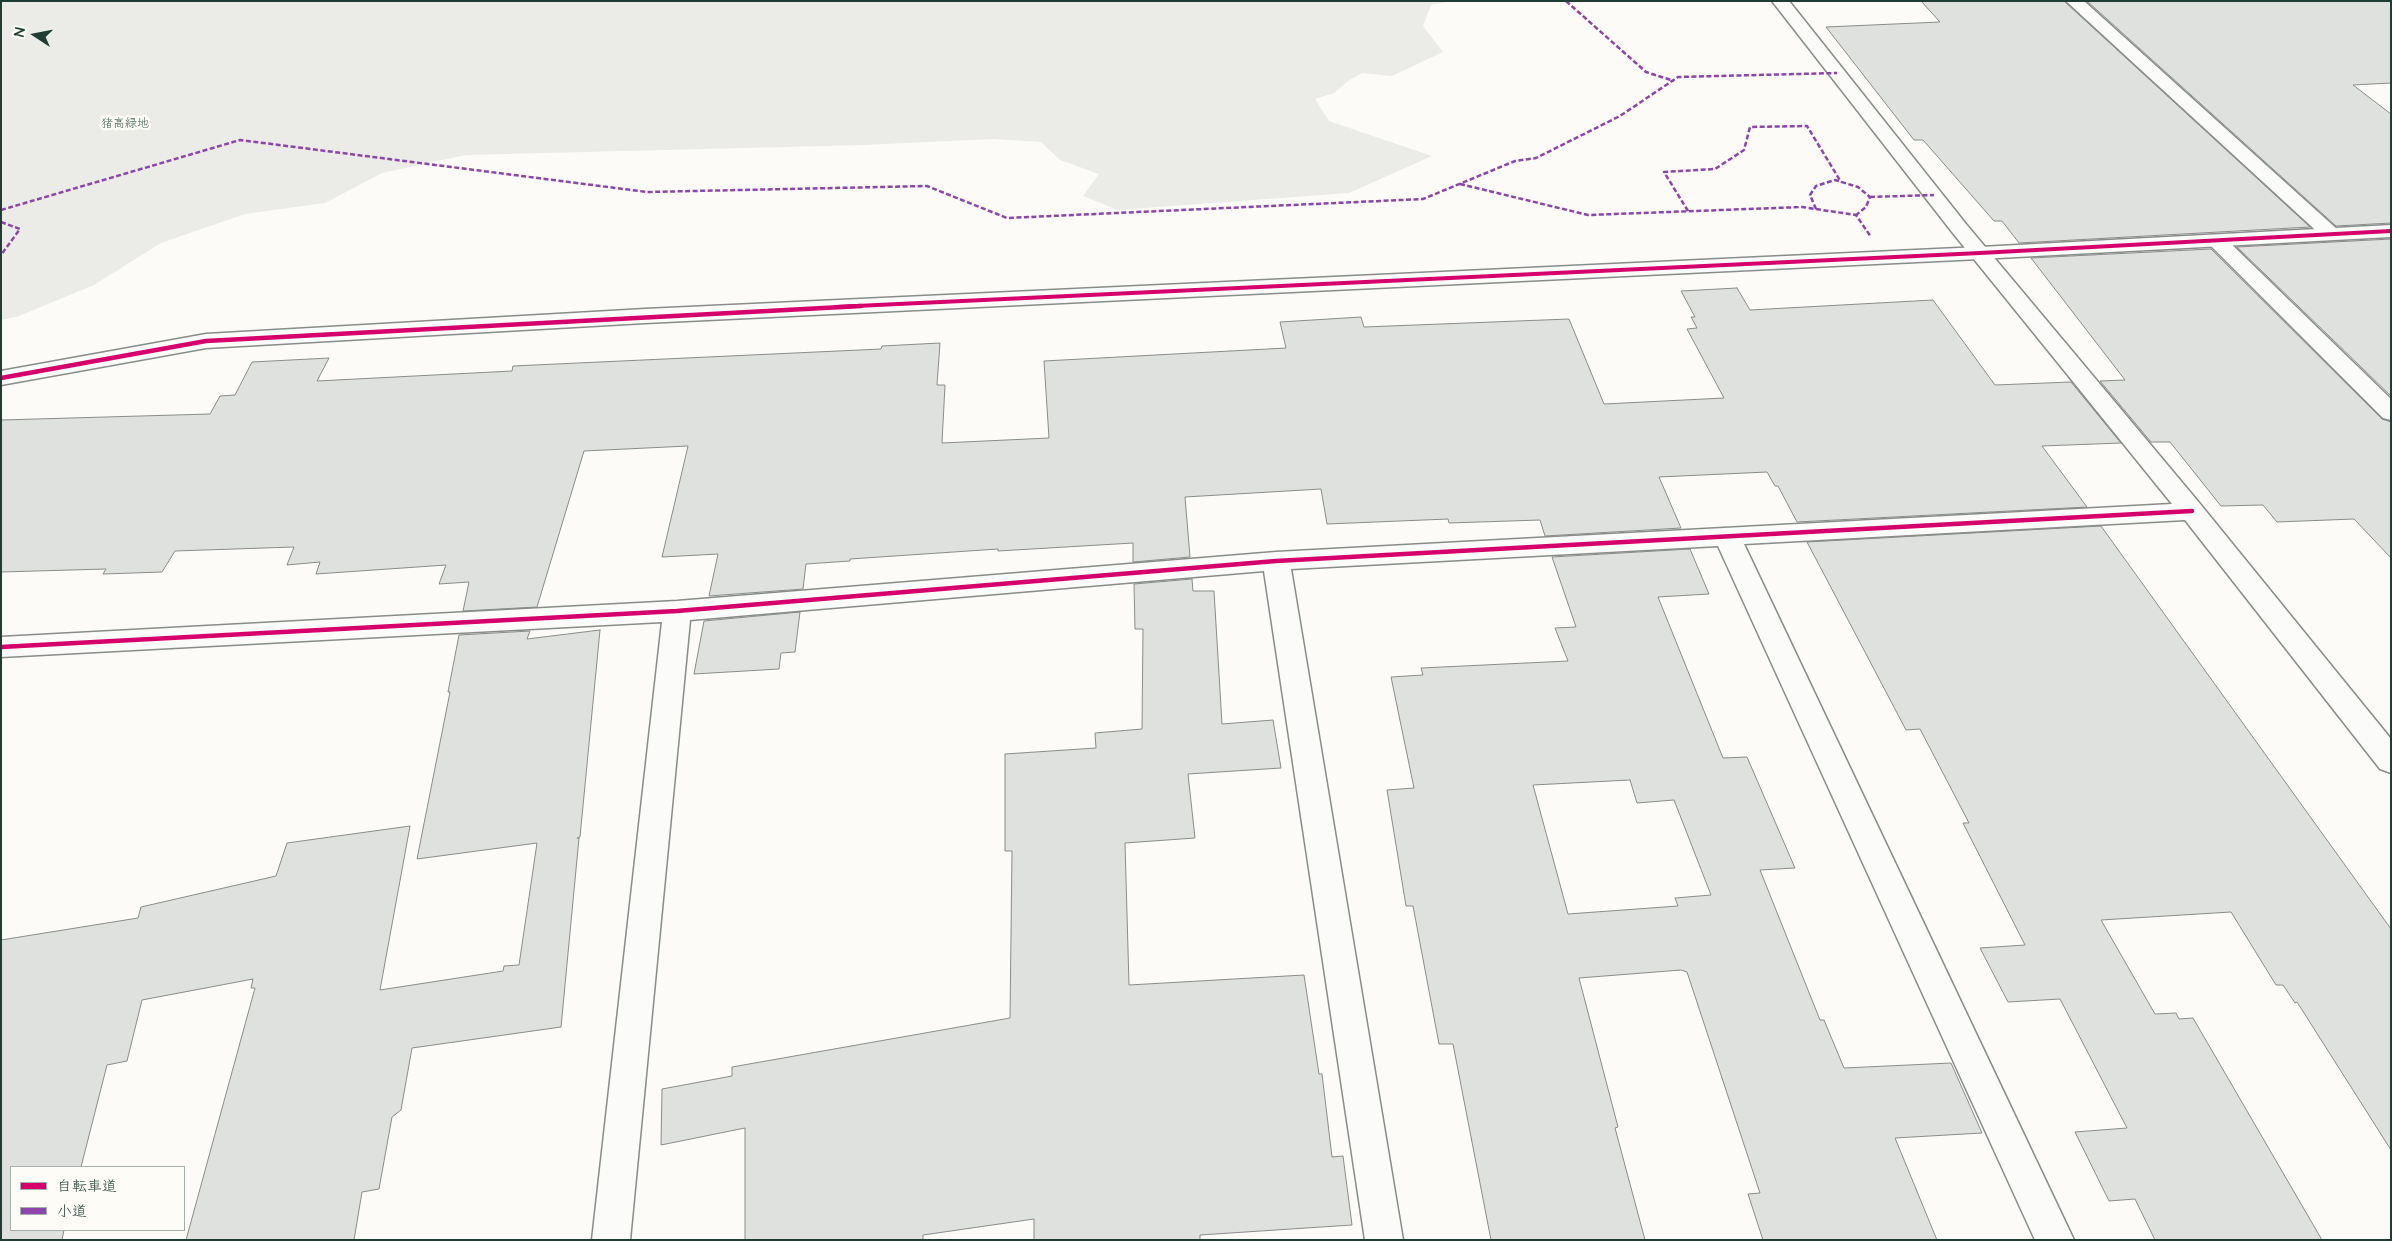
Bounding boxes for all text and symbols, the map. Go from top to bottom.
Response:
north arrow [10,10,60,60]
text: N [10,26,31,38]
park label: 猪高緑地 [101,117,149,131]
legend [10,1166,185,1231]
text: 自転車道 [57,1176,117,1197]
text: 小道 [57,1201,87,1222]

